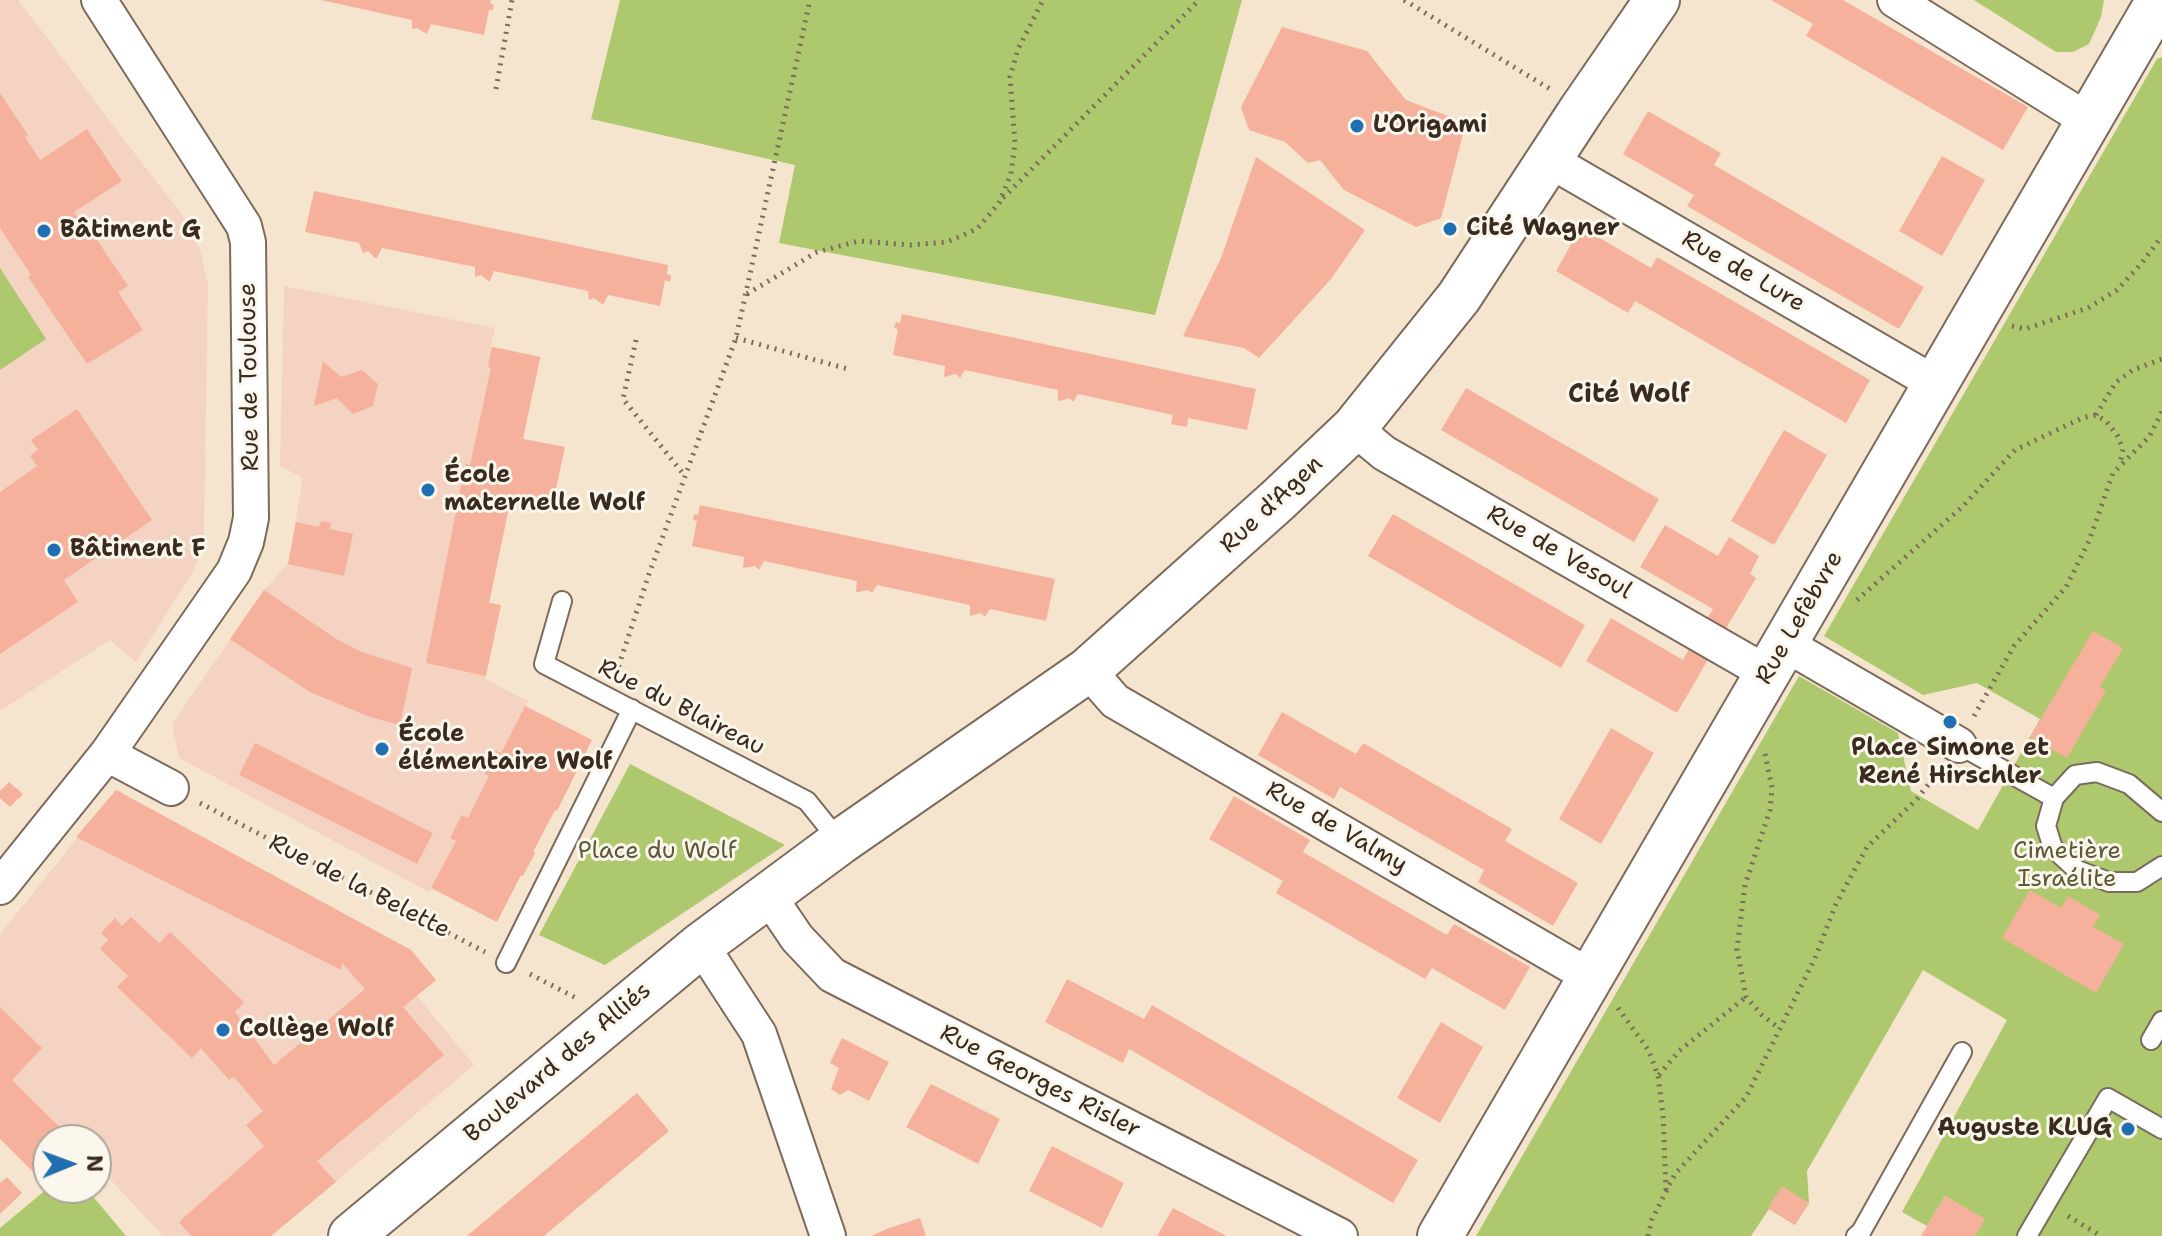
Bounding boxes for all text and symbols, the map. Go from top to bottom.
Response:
place label: L'Origami [1373,112,1487,140]
marker: L'Origami [1348,117,1366,135]
place label: Cité Wagner [1466,215,1620,243]
place label: Bâtiment G [60,217,201,245]
marker: Cité Wagner [1441,220,1459,238]
marker: Bâtiment G [35,222,53,240]
street label: Rue de Lure [1676,225,1810,319]
street label: Rue de Toulouse [234,282,266,472]
district label: Cité Wolf [1568,379,1690,411]
street label: Rue d'Agen [1215,450,1329,560]
place label: École maternelle Wolf [444,462,645,518]
marker: École maternelle Wolf [419,481,437,499]
street label: Rue de Vesoul [1481,500,1637,606]
place label: Bâtiment F [70,536,206,564]
marker: Bâtiment F [45,541,63,559]
street label: Rue Lefèbvre [1750,546,1850,690]
street label: Rue du Blaireau [593,654,769,762]
marker: Place Simone et René Hirschler [1941,713,1959,731]
place label: École élémentaire Wolf [398,721,612,777]
place label: Place Simone et René Hirschler [1851,735,2049,791]
marker: École élémentaire Wolf [373,740,391,758]
street label: Rue de Valmy [1260,776,1412,880]
street label: Rue de la Belette [264,829,454,945]
park label: Place du Wolf [578,838,736,866]
park label: Cimetière Israélite [2013,838,2121,894]
street label: Boulevard des Alliés [459,976,657,1150]
place label: Collège Wolf [239,1016,394,1044]
street label: Rue Georges Risler [935,1019,1145,1145]
marker: Collège Wolf [214,1021,232,1039]
place label: Auguste KLUG [1937,1115,2112,1143]
marker: Auguste KLUG [2119,1120,2137,1138]
north arrow [32,1124,112,1204]
text: N [80,1155,109,1173]

